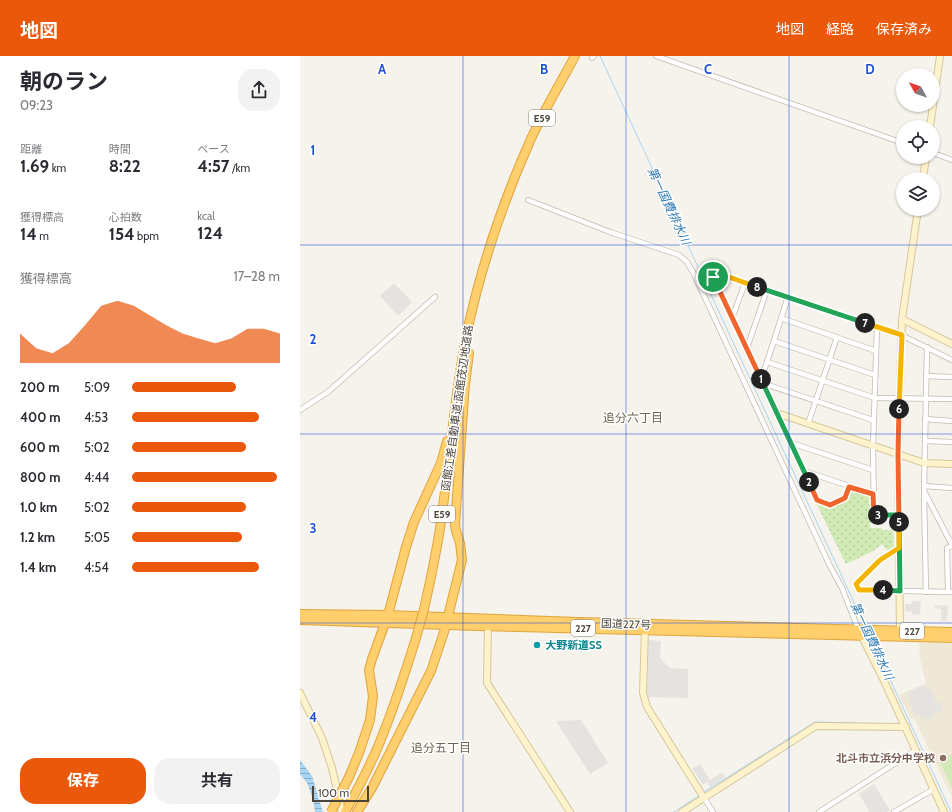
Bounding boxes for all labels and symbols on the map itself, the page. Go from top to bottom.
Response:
text: A [378,61,387,77]
text: B [540,61,548,77]
text: C [704,61,712,77]
text: D [865,61,875,77]
north arrow [896,68,940,112]
road number: E59 [529,110,555,126]
text: 1 [311,142,315,158]
water label: 第一国費排水川 [645,165,695,249]
pin [696,260,730,294]
pin: 8 [747,277,767,297]
pin: 7 [855,313,875,333]
street label: 函館江差自動車道;函館茂辺地道路 [438,324,476,492]
text: 2 [310,331,317,347]
pin: 1 [751,369,771,389]
pin: 6 [889,399,909,419]
district label: 追分六丁目 [603,410,663,425]
pin: 2 [799,472,819,492]
pin: 3 [868,505,888,525]
road number: E59 [429,506,455,522]
pin: 5 [889,512,909,532]
text: 3 [309,520,317,536]
pin: 4 [873,580,893,600]
water label: 第一国費排水川 [848,600,898,684]
street label: 国道227号 [601,616,651,632]
road number: 227 [571,620,595,636]
road number: 227 [900,623,924,639]
place label: 大野新道SS [545,638,602,652]
marker: 大野新道SS [532,640,542,650]
text: 4 [309,709,317,725]
district label: 追分五丁目 [411,740,471,755]
place label: 北斗市立浜分中学校 [836,751,935,765]
marker: 北斗市立浜分中学校 [938,753,948,763]
scale bar [312,784,369,803]

